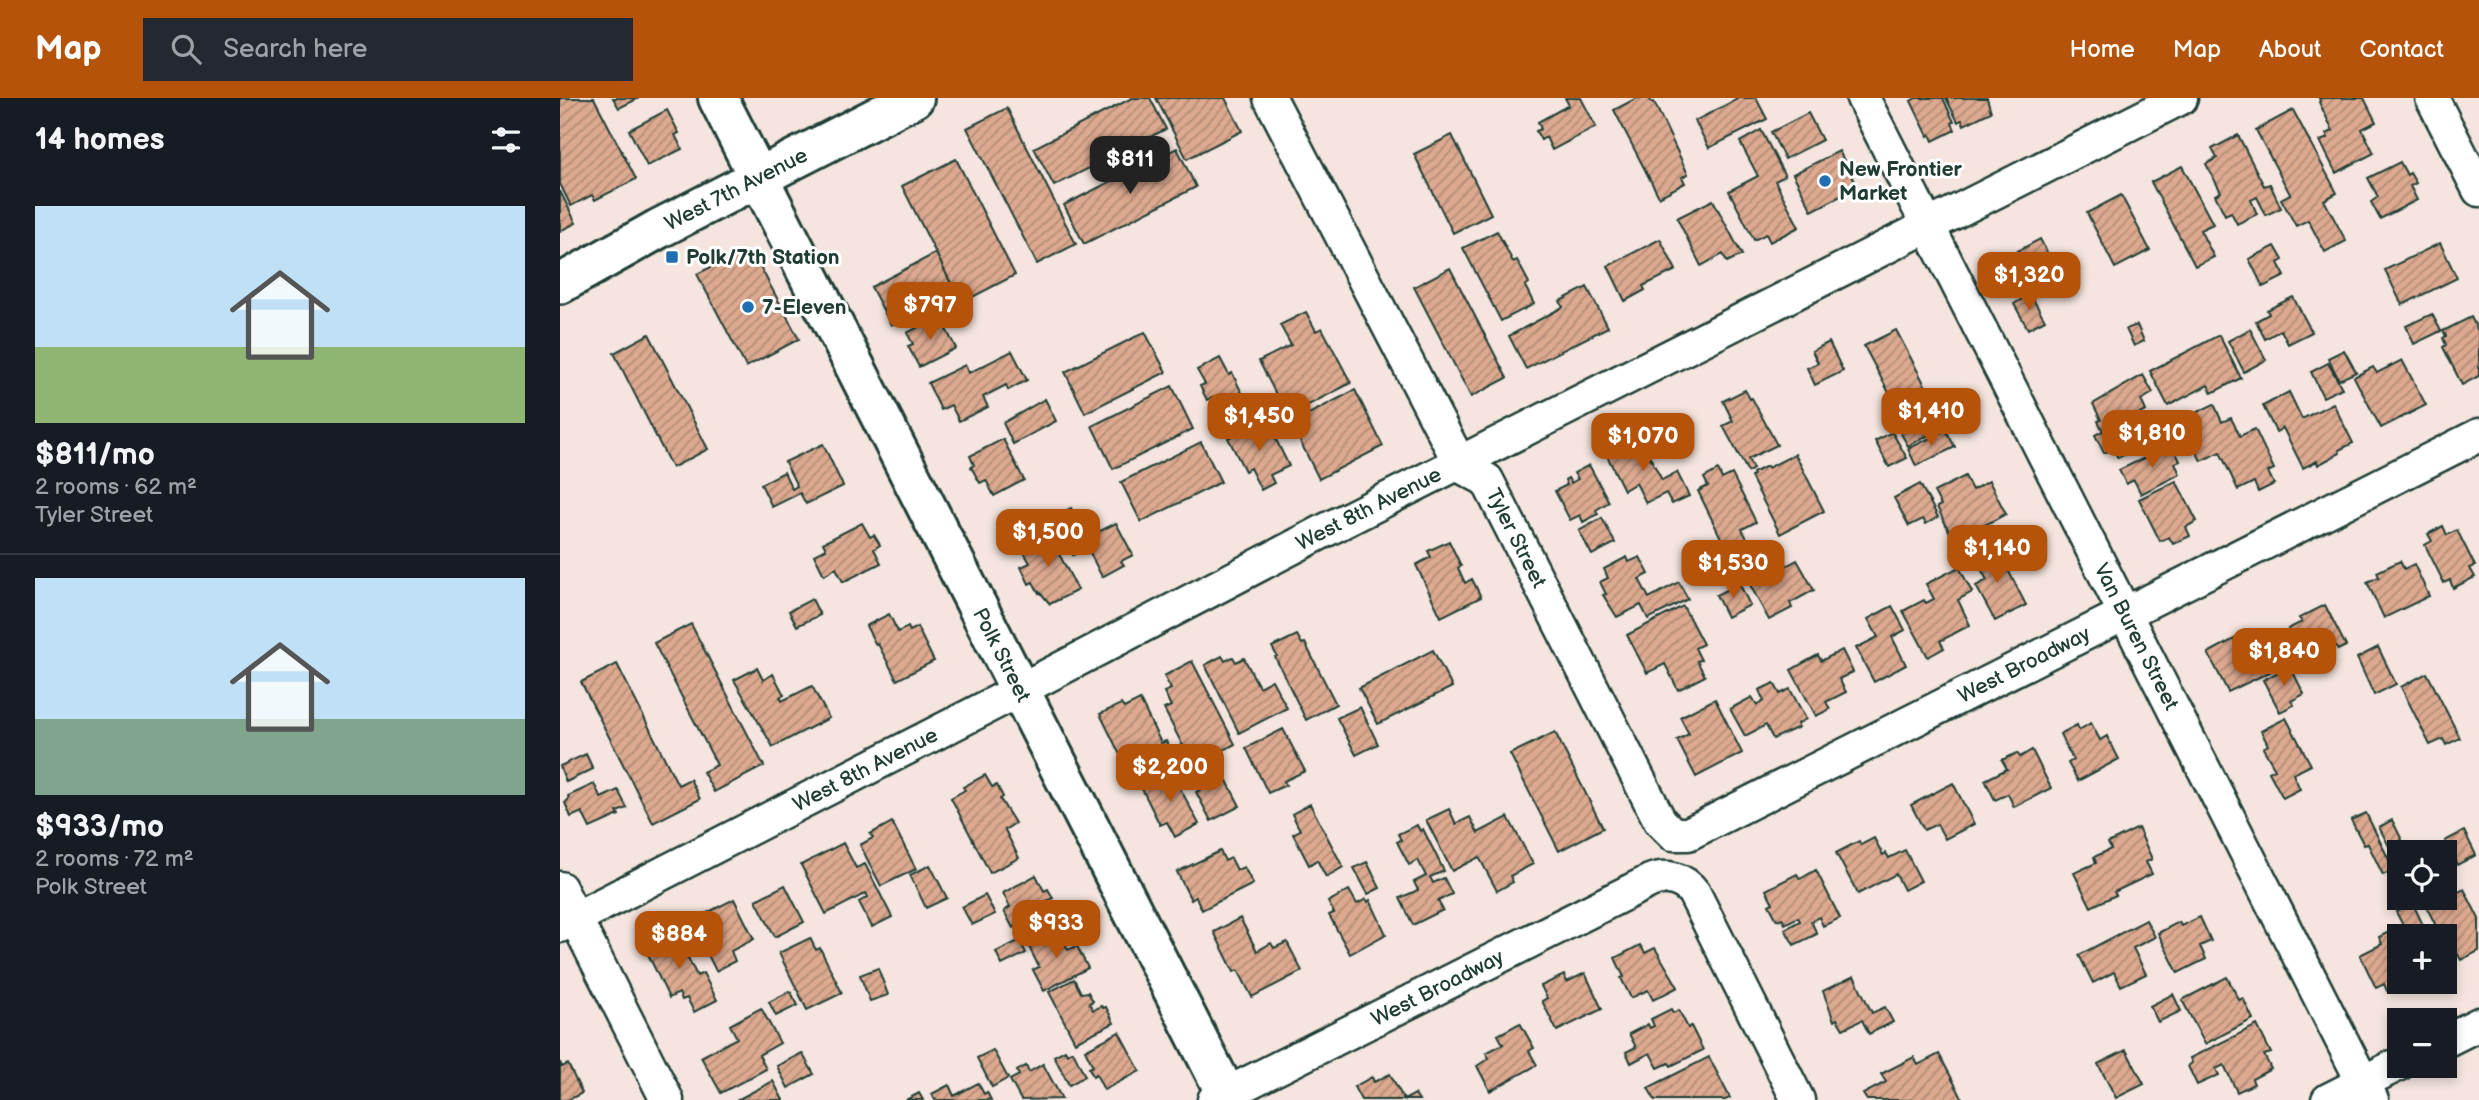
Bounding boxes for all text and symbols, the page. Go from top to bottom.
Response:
search box [143,18,633,81]
text: Map [35,29,101,69]
icon: search [167,30,205,68]
text: Search here [223,34,367,65]
text: Home [2070,35,2135,64]
text: Map [2173,35,2221,64]
text: About [2259,35,2321,64]
text: Contact [2359,35,2444,64]
icon: filters [487,121,525,159]
text: 14 homes [35,122,164,158]
pin: $811 [1089,136,1171,196]
street label: West 7th Avenue [660,142,812,236]
text: $811 [1106,145,1154,173]
place label: New Frontier Market [1839,157,1962,206]
marker: New Frontier Market [1817,173,1833,189]
place label: Polk/7th Station [686,245,840,270]
marker: Polk/7th Station [664,249,680,265]
icon: home [217,252,343,378]
pin: $1,320 [1972,252,2086,312]
text: $1,320 [1993,261,2065,289]
pin: $797 [889,282,971,342]
text: $797 [903,291,957,319]
place label: 7-Eleven [762,295,847,320]
marker: 7-Eleven [740,299,756,315]
pin: $1,410 [1874,388,1988,448]
pin: $1,450 [1202,394,1316,453]
text: $1,410 [1897,397,1965,425]
text: $1,450 [1223,402,1295,430]
pin: $1,810 [2095,410,2209,470]
pin: $1,070 [1586,414,1700,473]
text: $1,810 [2118,419,2186,447]
text: $1,070 [1607,422,1679,450]
text: $811/mo [35,437,155,473]
street label: West 8th Avenue [1292,461,1445,556]
text: 2 rooms · 62 m² [35,473,197,501]
street label: Tyler Street [1481,484,1552,592]
text: Tyler Street [35,501,153,529]
pin: $1,500 [991,510,1105,569]
text: $1,500 [1012,518,1084,546]
pin: $1,140 [1940,526,2054,585]
text: $1,140 [1963,534,2031,562]
pin: $1,530 [1676,540,1790,600]
text: $1,530 [1698,549,1768,577]
street label: Van Buren Street [2089,559,2184,715]
street label: Polk Street [968,604,1037,706]
street label: West Broadway [1954,620,2095,708]
icon: home [217,624,343,750]
pin: $1,840 [2227,628,2341,688]
text: $1,840 [2248,637,2320,665]
street label: West 8th Avenue [789,722,942,817]
pin: $2,200 [1113,744,1227,804]
text: $2,200 [1132,753,1208,781]
text: $933/mo [35,809,164,845]
map controls [2387,840,2457,1078]
button: locate [2387,840,2457,910]
text: 2 rooms · 72 m² [35,845,194,873]
text: Polk Street [35,873,147,901]
pin: $933 [1015,900,1097,960]
text: $933 [1028,909,1084,937]
pin: $884 [638,912,720,971]
text: $884 [651,920,707,948]
button: + [2387,924,2457,994]
street label: West Broadway [1367,944,1508,1031]
button: − [2387,1008,2457,1078]

